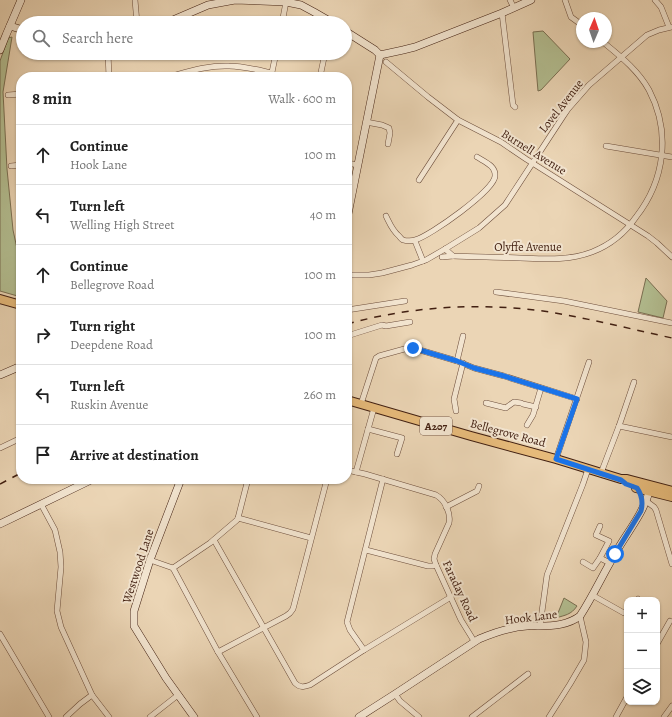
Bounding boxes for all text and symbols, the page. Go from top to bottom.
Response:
north arrow [576,12,612,48]
search box [16,16,352,60]
icon: search [30,27,52,49]
text: Search here [62,28,133,48]
street label: Lovel Avenue [535,76,587,136]
text: 8 min [32,87,72,110]
text: Walk · 600 m [268,90,336,107]
street label: Burnell Avenue [498,126,570,178]
text: Continue [70,136,128,156]
icon: ahead [32,144,54,166]
text: 100 m [304,146,336,163]
text: Hook Lane [70,156,127,173]
text: Turn left [70,196,125,216]
icon: left [32,204,54,226]
text: 40 m [310,206,336,223]
text: Welling High Street [70,216,175,233]
street label: Olyffe Avenue [494,239,562,255]
text: Continue [70,256,128,276]
icon: ahead [32,264,54,286]
text: 100 m [304,266,336,283]
text: Bellegrove Road [70,276,154,293]
text: Turn right [70,316,135,336]
icon: right [32,324,54,346]
text: 100 m [304,326,336,343]
text: Deepdene Road [70,336,153,353]
route end [404,339,422,357]
text: Turn left [70,376,125,396]
icon: left [32,384,54,406]
text: 260 m [303,386,336,403]
text: Ruskin Avenue [70,396,148,413]
street label: Bellegrove Road [468,415,548,451]
road number: A207 [420,417,452,435]
icon: arrive [32,444,54,466]
text: Arrive at destination [70,445,199,465]
street label: Westwood Lane [118,527,158,606]
route start [606,545,624,563]
street label: Faraday Road [439,558,481,625]
map controls [624,597,660,705]
button: + [624,597,660,633]
street label: Hook Lane [504,606,558,628]
button: − [624,633,660,669]
button: layers [624,669,660,705]

